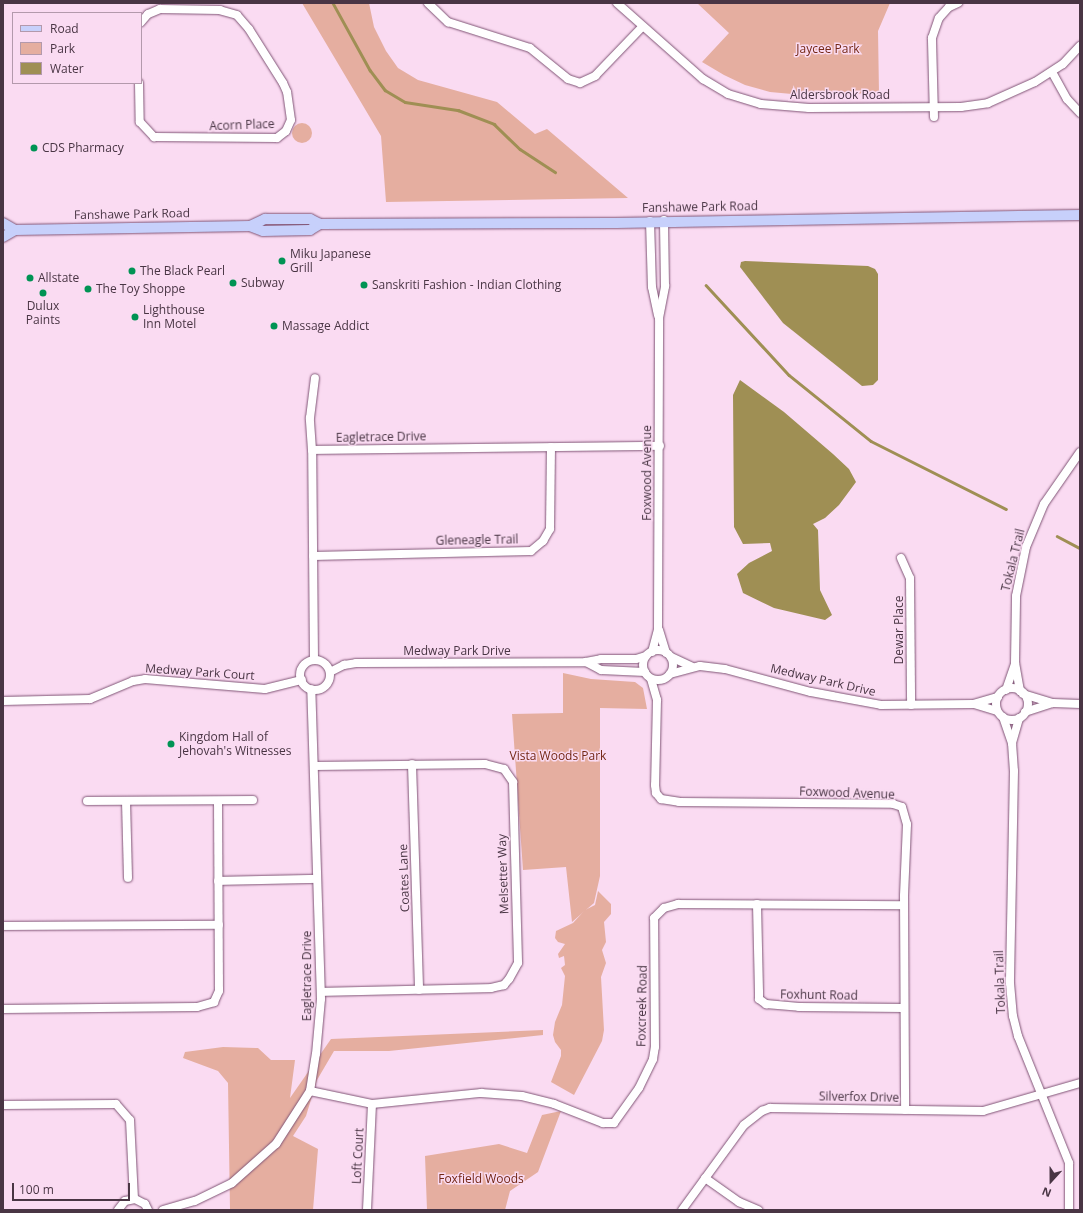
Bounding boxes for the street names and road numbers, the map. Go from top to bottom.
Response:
street label: Aldersbrook Road [790,88,890,102]
street label: Acorn Place [209,117,275,133]
street label: Fanshawe Park Road [642,199,758,215]
street label: Fanshawe Park Road [74,206,190,222]
street label: Foxwood Avenue [640,425,654,521]
street label: Eagletrace Drive [336,429,426,445]
street label: Tokala Trail [998,527,1028,593]
street label: Gleneagle Trail [435,532,519,548]
street label: Dewar Place [892,596,906,664]
street label: Medway Park Drive [403,644,511,658]
street label: Medway Park Court [145,661,255,683]
street label: Medway Park Drive [769,661,877,699]
street label: Foxwood Avenue [799,784,895,802]
street label: Melsetter Way [494,834,512,914]
street label: Coates Lane [396,844,412,912]
street label: Eagletrace Drive [300,931,314,1021]
street label: Tokala Trail [992,950,1008,1014]
street label: Foxcreek Road [634,965,650,1047]
street label: Foxhunt Road [780,987,858,1003]
street label: Silverfox Drive [819,1089,899,1105]
street label: Loft Court [349,1128,367,1184]

